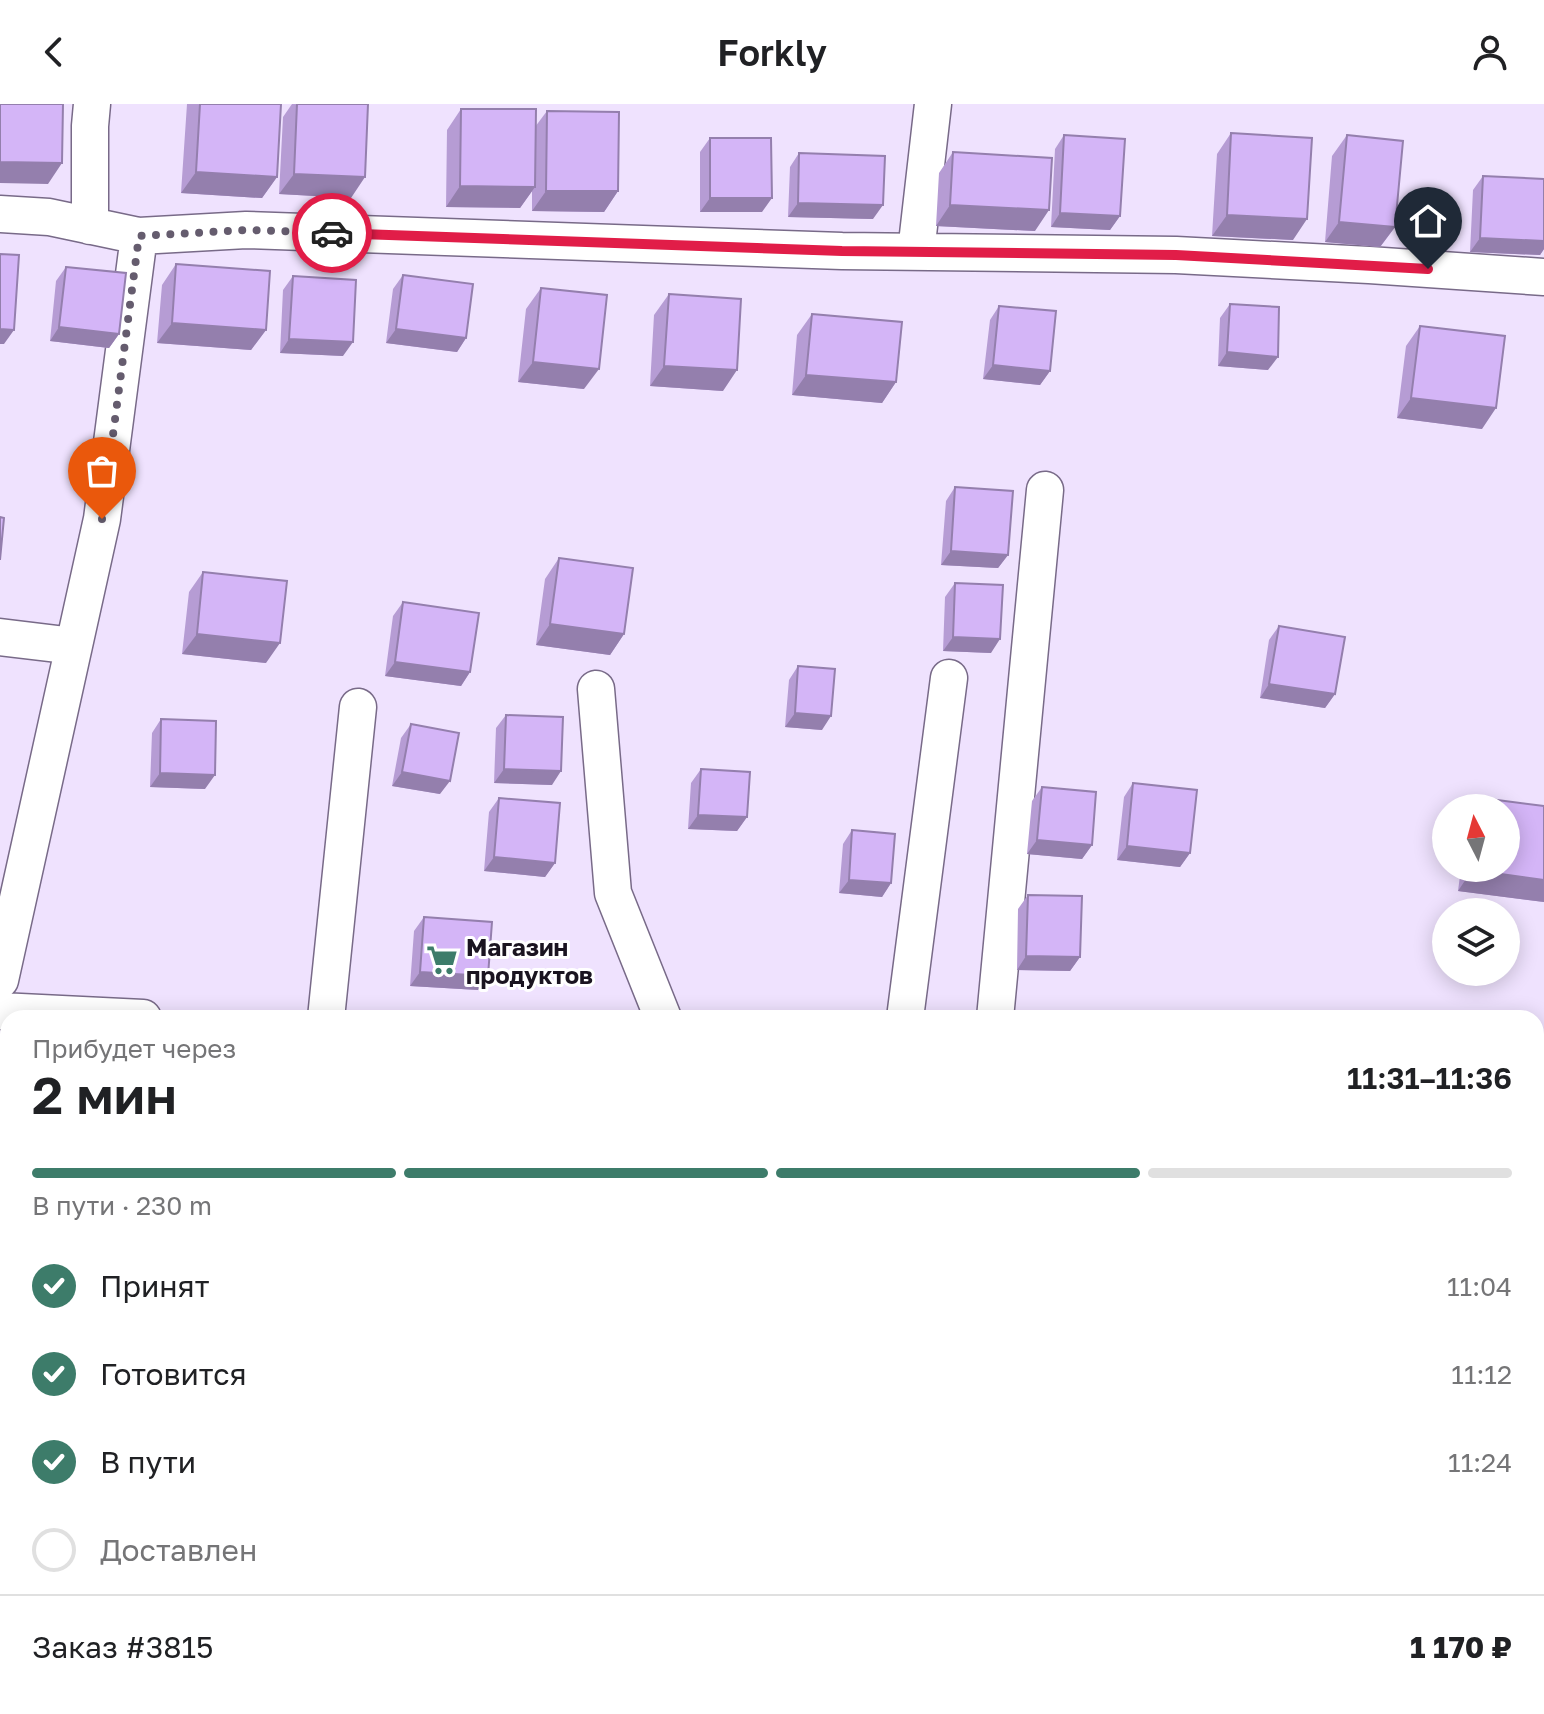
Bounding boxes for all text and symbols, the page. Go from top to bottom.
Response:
icon: back [32,30,76,74]
icon: person [1468,30,1512,74]
text: Forkly [717,31,827,74]
pin [1394,187,1462,269]
courier [292,193,372,273]
icon: home [1406,199,1450,243]
icon: car [310,211,354,255]
pin [68,437,136,519]
icon: bag [80,449,124,493]
north arrow [1432,794,1520,882]
map controls [1432,794,1520,986]
button: layers [1432,898,1520,986]
place label: Магазин продуктов [466,932,593,989]
supermarket icon: Магазин продуктов [425,943,459,977]
text: Прибудет через [32,1033,236,1064]
text: 11:31–11:36 [1347,1060,1512,1096]
text: 2 мин [32,1063,177,1125]
text: В пути · 230 m [32,1190,212,1221]
icon: check [32,1264,76,1308]
text: Принят [100,1268,209,1304]
text: 11:04 [1447,1271,1512,1302]
icon: check [32,1352,76,1396]
text: Готовится [100,1356,247,1392]
text: 11:12 [1451,1359,1512,1390]
icon: check [32,1440,76,1484]
text: В пути [100,1444,196,1480]
text: 11:24 [1448,1447,1512,1478]
text: Доставлен [100,1532,257,1568]
text: Заказ #3815 [32,1629,214,1665]
text: 1 170 ₽ [1410,1629,1512,1665]

